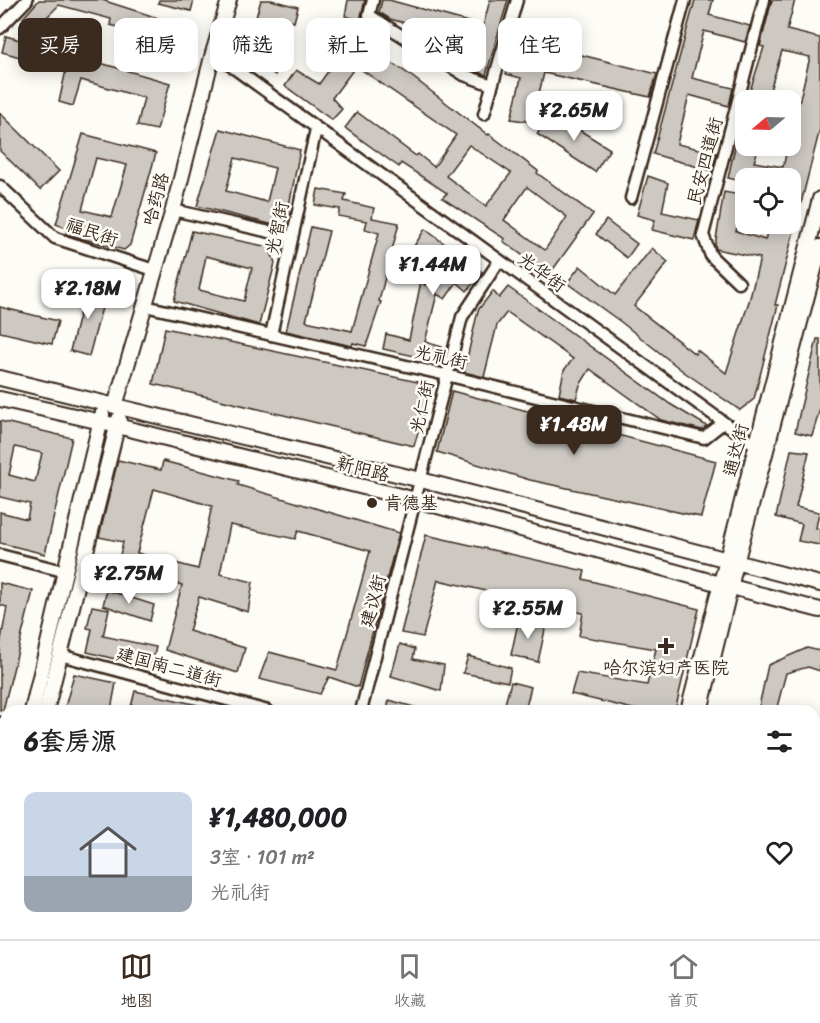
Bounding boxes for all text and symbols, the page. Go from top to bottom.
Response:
chip: 买房 [18,18,102,72]
chip: 租房 [114,18,198,72]
chip: 筛选 [210,18,294,72]
chip: 新上 [306,18,390,72]
chip: 公寓 [402,18,486,72]
chip: 住宅 [498,18,582,72]
north arrow [735,90,801,156]
map controls [735,90,801,234]
pin: ¥2.65M [525,91,623,142]
text: ¥2.65M [540,93,608,128]
street label: 民安四道街 [678,113,732,209]
button: locate [735,168,801,234]
street label: 哈药路 [134,169,178,229]
street label: 光智街 [256,198,298,258]
street label: 福民街 [61,208,123,256]
street label: 光华街 [511,243,573,301]
pin: ¥1.44M [384,245,482,296]
text: ¥1.44M [399,247,467,282]
pin: ¥2.18M [39,269,137,320]
text: ¥2.18M [55,271,121,306]
street label: 光礼街 [411,335,471,379]
street label: 光仁街 [400,377,444,437]
pin: ¥1.48M [525,405,623,456]
text: ¥1.48M [541,407,607,442]
street label: 通达街 [714,420,758,480]
street label: 新阳路 [333,447,393,491]
place label: 肯德基 [384,487,438,519]
marker: 肯德基 [365,496,379,510]
pin: ¥2.75M [80,554,178,605]
text: ¥2.75M [95,556,163,591]
street label: 建议街 [351,571,395,631]
pin: ¥2.55M [479,589,577,640]
text: ¥2.55M [493,591,563,626]
marker: 哈尔滨妇产医院 [657,637,675,655]
street label: 建国南二道街 [113,638,225,696]
place label: 哈尔滨妇产医院 [603,652,729,684]
text: 6套房源 [24,718,117,764]
icon: filters [763,725,796,758]
text: ¥1,480,000 [210,794,347,840]
icon: home [72,816,144,888]
icon: heart [763,836,796,869]
text: 3室 · 101 m² [210,840,315,875]
text: 光礼街 [210,875,270,910]
tab: 地图 [120,950,153,1015]
tab: 收藏 [393,950,426,1015]
tab: 首页 [667,950,700,1015]

